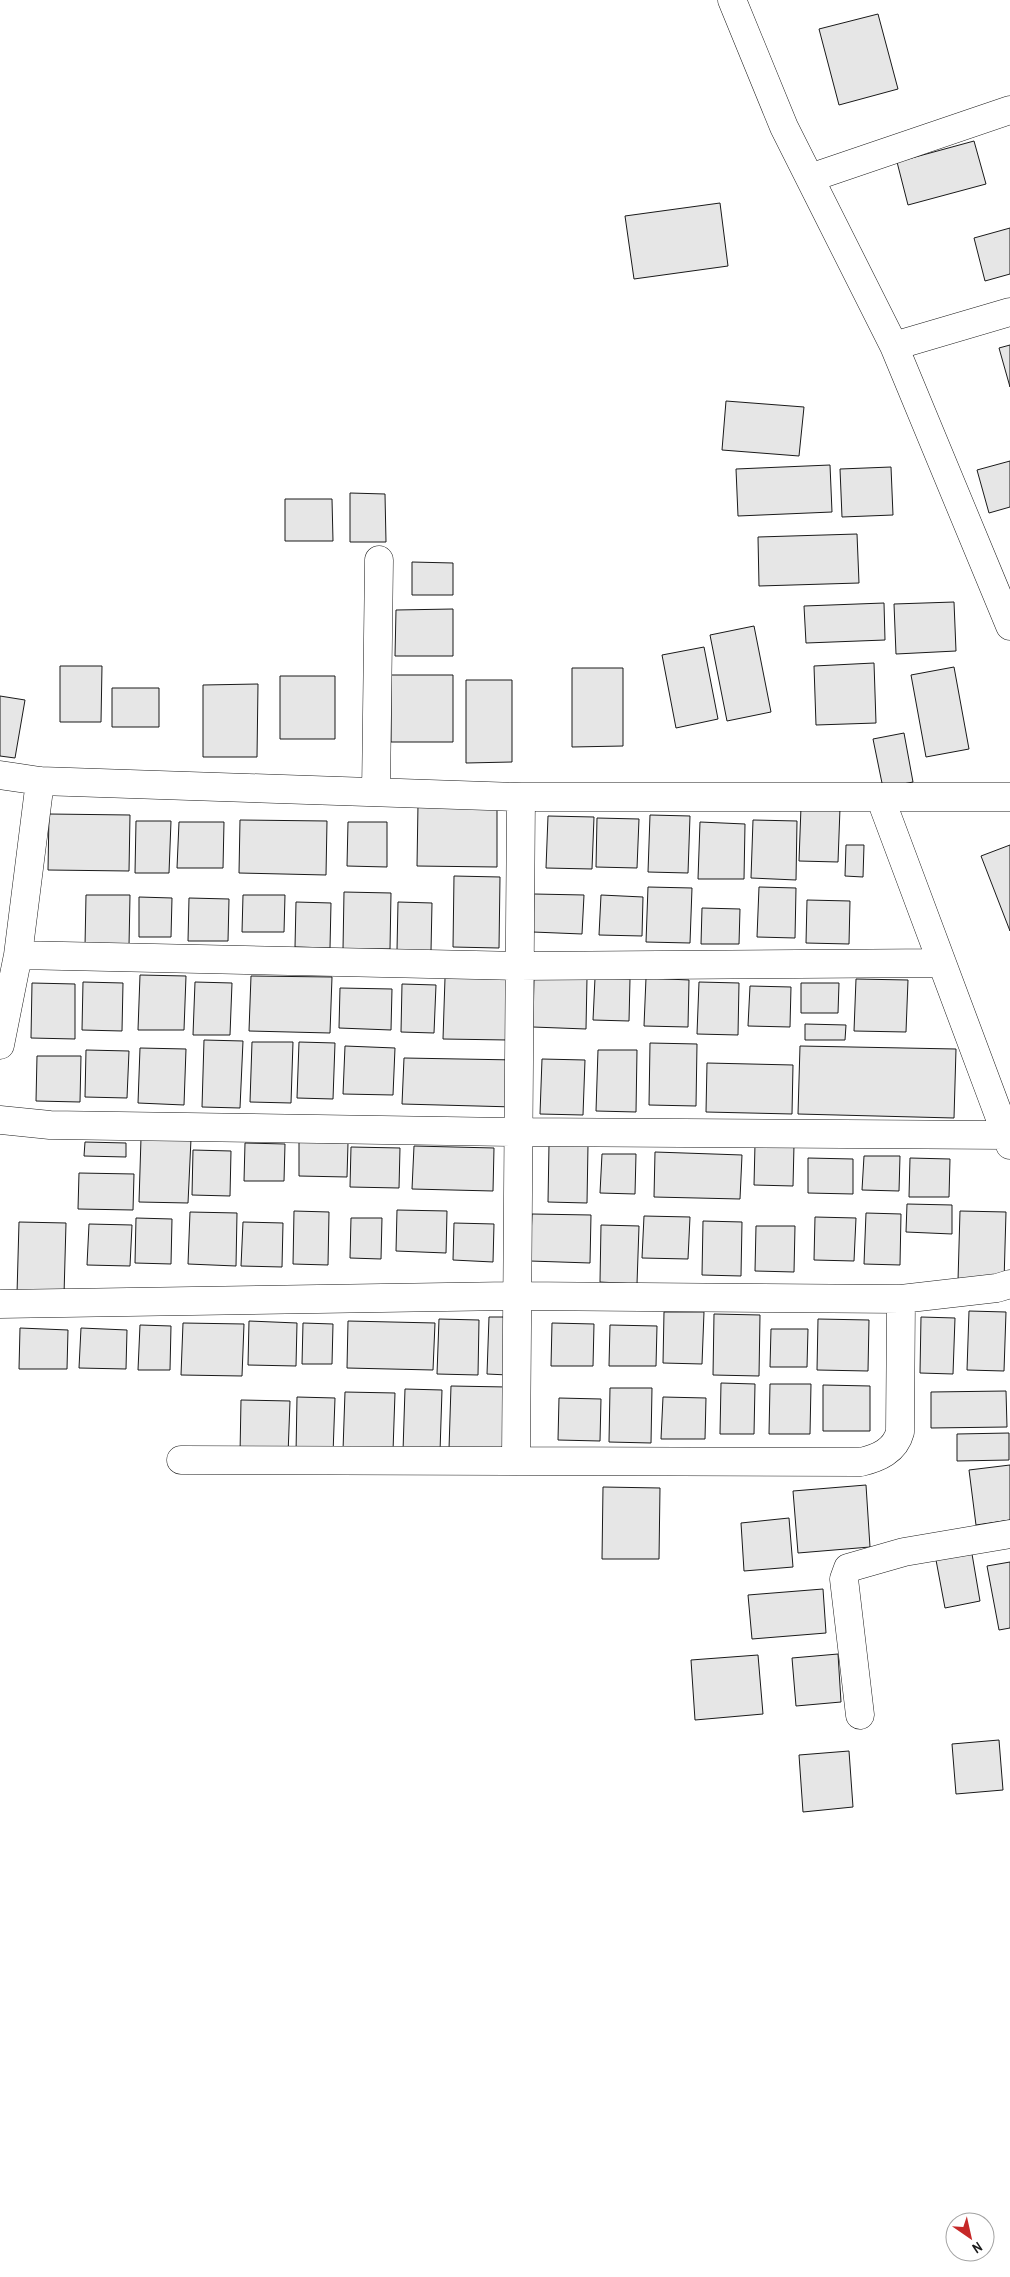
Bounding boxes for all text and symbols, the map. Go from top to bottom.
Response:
north arrow [945,2212,995,2262]
text: N [969,2238,986,2258]

